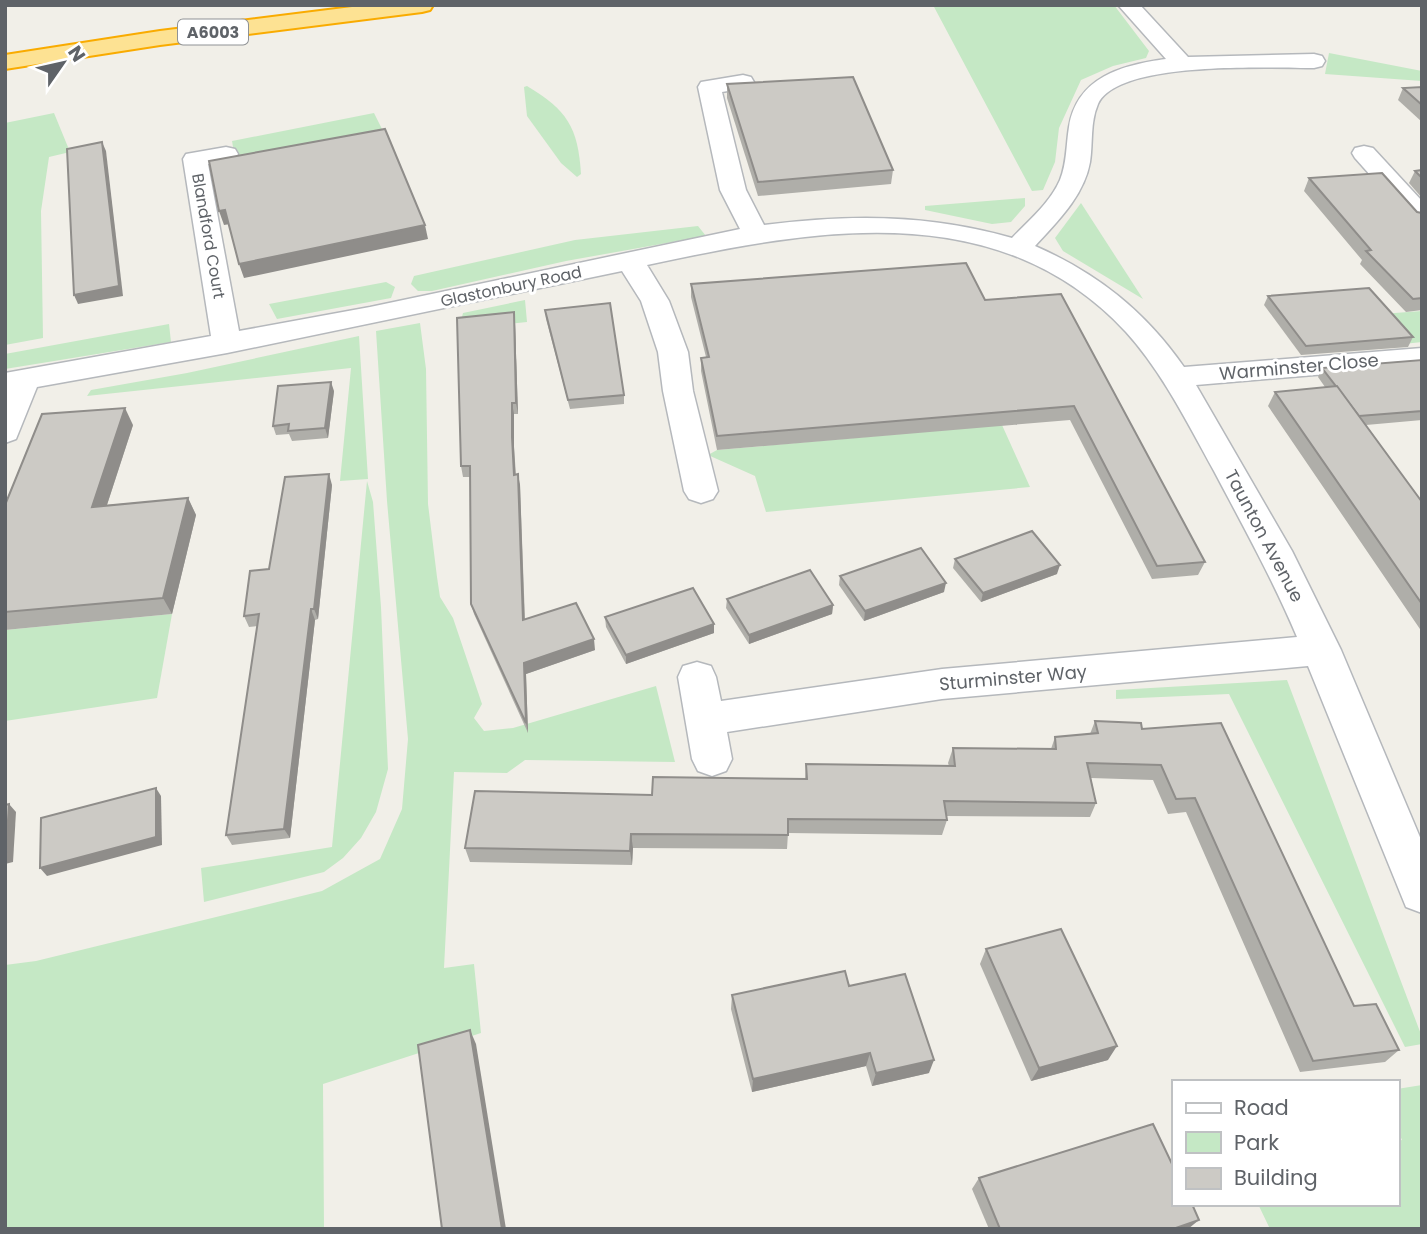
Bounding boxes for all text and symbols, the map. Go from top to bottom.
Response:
road number: A6003 [178,20,248,44]
north arrow [28,28,98,98]
text: N [61,40,92,67]
street label: Blandford Court [186,172,231,301]
street label: Glastonbury Road [438,260,584,313]
street label: Warminster Close [1218,347,1380,386]
street label: Taunton Avenue [1219,465,1310,607]
street label: Sturminster Way [938,659,1088,696]
legend [1172,1080,1399,1206]
text: Road [1234,1093,1289,1122]
text: Park [1234,1128,1279,1157]
text: Building [1234,1163,1318,1192]

